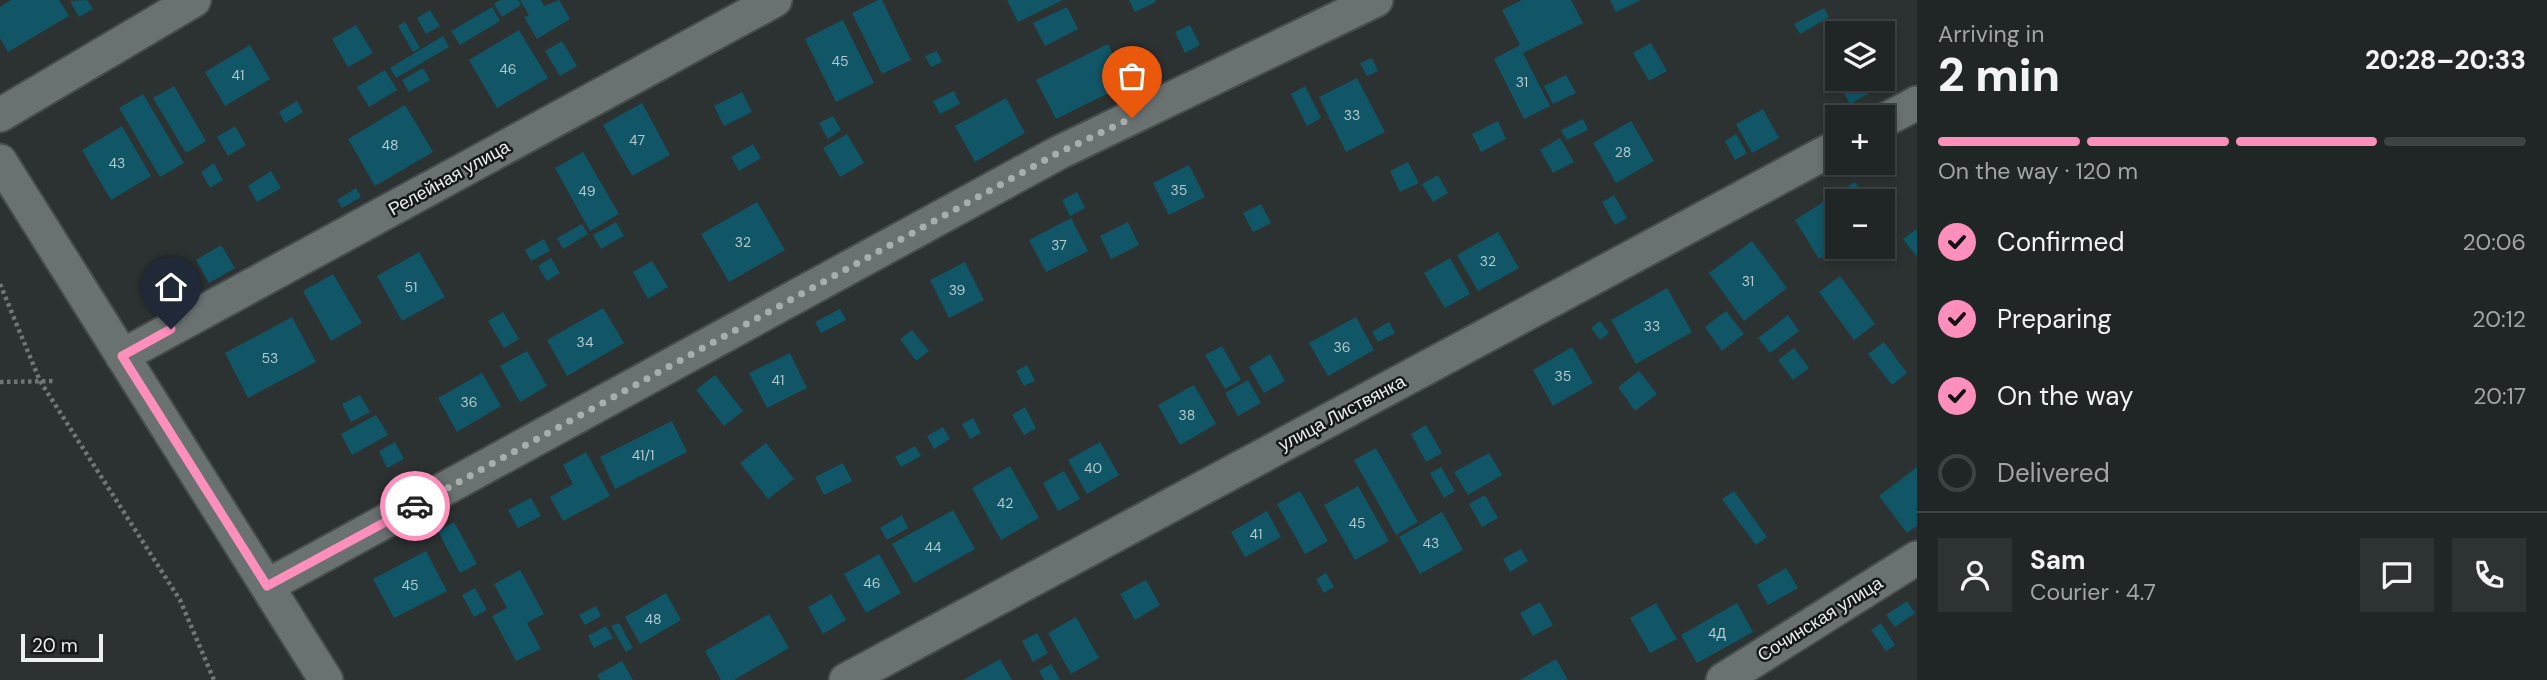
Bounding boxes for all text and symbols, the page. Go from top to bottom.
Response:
text: Arriving in [1938,19,2044,49]
map controls [1825,21,1895,259]
button: layers [1825,21,1895,91]
text: 20:28–20:33 [2365,43,2526,77]
text: 2 min [1938,45,2060,105]
pin [1102,46,1162,118]
house number: 45 [831,52,849,70]
icon: bag [1113,57,1151,95]
house number: 46 [499,60,517,78]
house number: 41 [232,66,244,84]
house number: 31 [1516,73,1528,91]
button: + [1825,105,1895,175]
house number: 33 [1344,106,1360,124]
house number: 47 [629,131,645,149]
street label: Релейная улица [384,134,515,221]
house number: 48 [381,136,399,154]
house number: 28 [1615,143,1631,161]
house number: 43 [109,154,125,172]
text: On the way · 120 m [1938,156,2138,186]
house number: 35 [1171,181,1187,199]
house number: 49 [578,182,596,200]
button: − [1825,189,1895,259]
icon: check [1938,223,1976,261]
text: Confirmed [1997,225,2124,259]
text: 20:06 [2462,227,2526,257]
house number: 32 [735,233,751,251]
house number: 37 [1051,236,1067,254]
house number: 32 [1480,252,1496,270]
pin [141,257,201,329]
icon: home [152,268,190,306]
house number: 31 [1742,272,1754,290]
house number: 51 [405,278,417,296]
house number: 39 [949,281,966,299]
icon: check [1938,300,1976,338]
text: Preparing [1997,302,2112,336]
text: 20:12 [2472,304,2526,334]
house number: 33 [1644,317,1660,335]
house number: 34 [577,333,594,351]
house number: 36 [1333,338,1351,356]
house number: 53 [262,349,278,367]
house number: 35 [1555,367,1571,385]
street label: улица Листвянка [1274,369,1411,457]
house number: 41 [772,371,784,389]
icon: check [1938,377,1976,415]
text: On the way [1997,379,2133,413]
text: 20:17 [2473,381,2526,411]
house number: 36 [460,393,478,411]
house number: 38 [1179,406,1195,424]
house number: 41/1 [632,446,654,464]
text: Delivered [1997,456,2110,490]
house number: 40 [1084,459,1102,477]
courier [380,471,450,541]
icon: car [396,487,434,525]
house number: 42 [997,494,1013,512]
house number: 45 [1348,514,1366,532]
house number: 41 [1250,525,1262,543]
house number: 43 [1423,534,1439,552]
house number: 44 [925,538,942,556]
button: person [1938,538,2012,612]
button: chat [2360,538,2434,612]
button: phone [2452,538,2526,612]
text: Sam [2030,543,2085,577]
street label: Сочинская улица [1753,570,1888,667]
house number: 46 [863,574,881,592]
house number: 45 [401,576,419,594]
text: Courier · 4.7 [2030,577,2156,607]
house number: 48 [644,610,662,628]
house number: 4Д [1708,624,1727,642]
scale bar [21,631,103,663]
text: 20 m [32,633,78,658]

